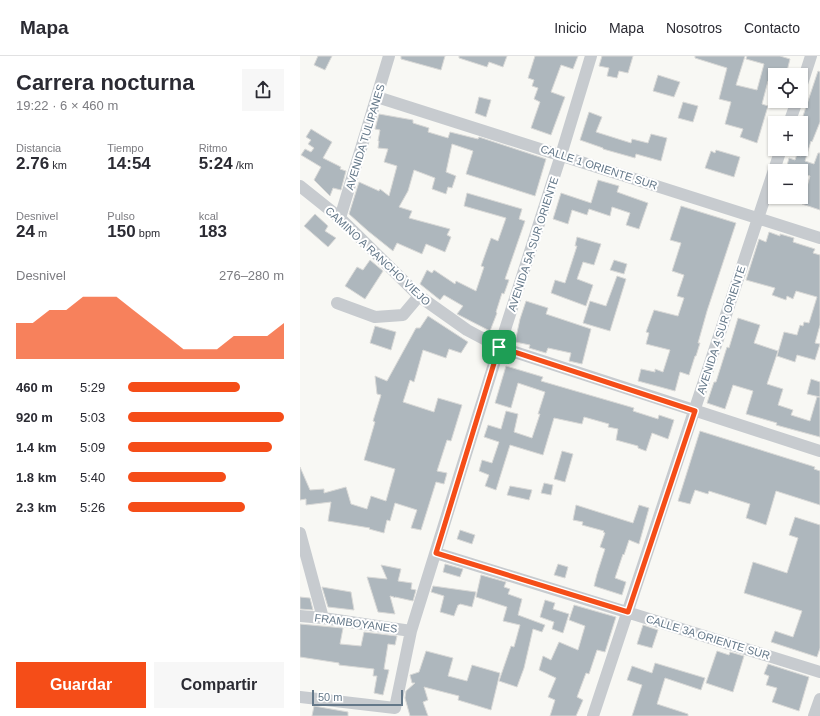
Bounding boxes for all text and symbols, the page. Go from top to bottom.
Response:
text: Mapa [20,17,69,38]
text: Inicio [554,20,587,36]
text: Mapa [609,20,644,36]
text: Nosotros [666,20,722,36]
text: Contacto [744,20,800,36]
map controls [768,68,808,204]
button: locate [768,68,808,108]
button: share [242,69,284,111]
text: Carrera nocturna [16,70,195,95]
street label: AVENIDA TULIPANES [343,83,387,191]
text: 19:22 · 6 × 460 m [16,98,118,113]
button: + [768,116,808,156]
text: Distancia [16,142,61,154]
text: Tiempo [107,142,144,154]
text: Ritmo [199,142,227,154]
street label: CALLE 1 ORIENTE SUR [539,142,659,192]
text: 2.76 [16,154,49,173]
text: 14:54 [107,154,151,173]
text: 5:24 [199,154,233,173]
text: km [49,159,67,171]
text: /km [233,159,253,171]
button: − [768,164,808,204]
street label: AVENIDA 5A SUR ORIENTE [506,175,560,313]
street label: CAMINO A RANCHO VIEJO [323,204,433,308]
text: Desnivel [16,210,58,222]
text: Pulso [107,210,135,222]
text: kcal [199,210,218,222]
text: 24 [16,222,35,241]
text: 150 [107,222,136,241]
text: 183 [199,222,227,241]
text: m [35,227,47,239]
text: bpm [136,227,160,239]
street label: AVENIDA 4 SUR ORIENTE [695,264,747,396]
text: Desnivel [16,268,66,283]
text: 276–280 m [219,268,284,283]
pin [482,330,516,364]
icon: arrive [488,336,510,358]
text: 460 m [16,380,53,395]
text: 5:29 [80,380,105,395]
text: 920 m [16,410,53,425]
text: 5:03 [80,410,105,425]
text: 1.4 km [16,440,56,455]
text: 5:09 [80,440,105,455]
text: 1.8 km [16,470,56,485]
text: 5:40 [80,470,105,485]
text: 2.3 km [16,500,56,515]
text: 5:26 [80,500,105,515]
street label: FRAMBOYANES [314,611,398,635]
street label: CALLE 3A ORIENTE SUR [645,612,771,662]
button: Guardar [16,662,146,708]
button: Compartir [154,662,284,708]
scale bar [312,688,403,707]
text: 50 m [318,691,342,703]

